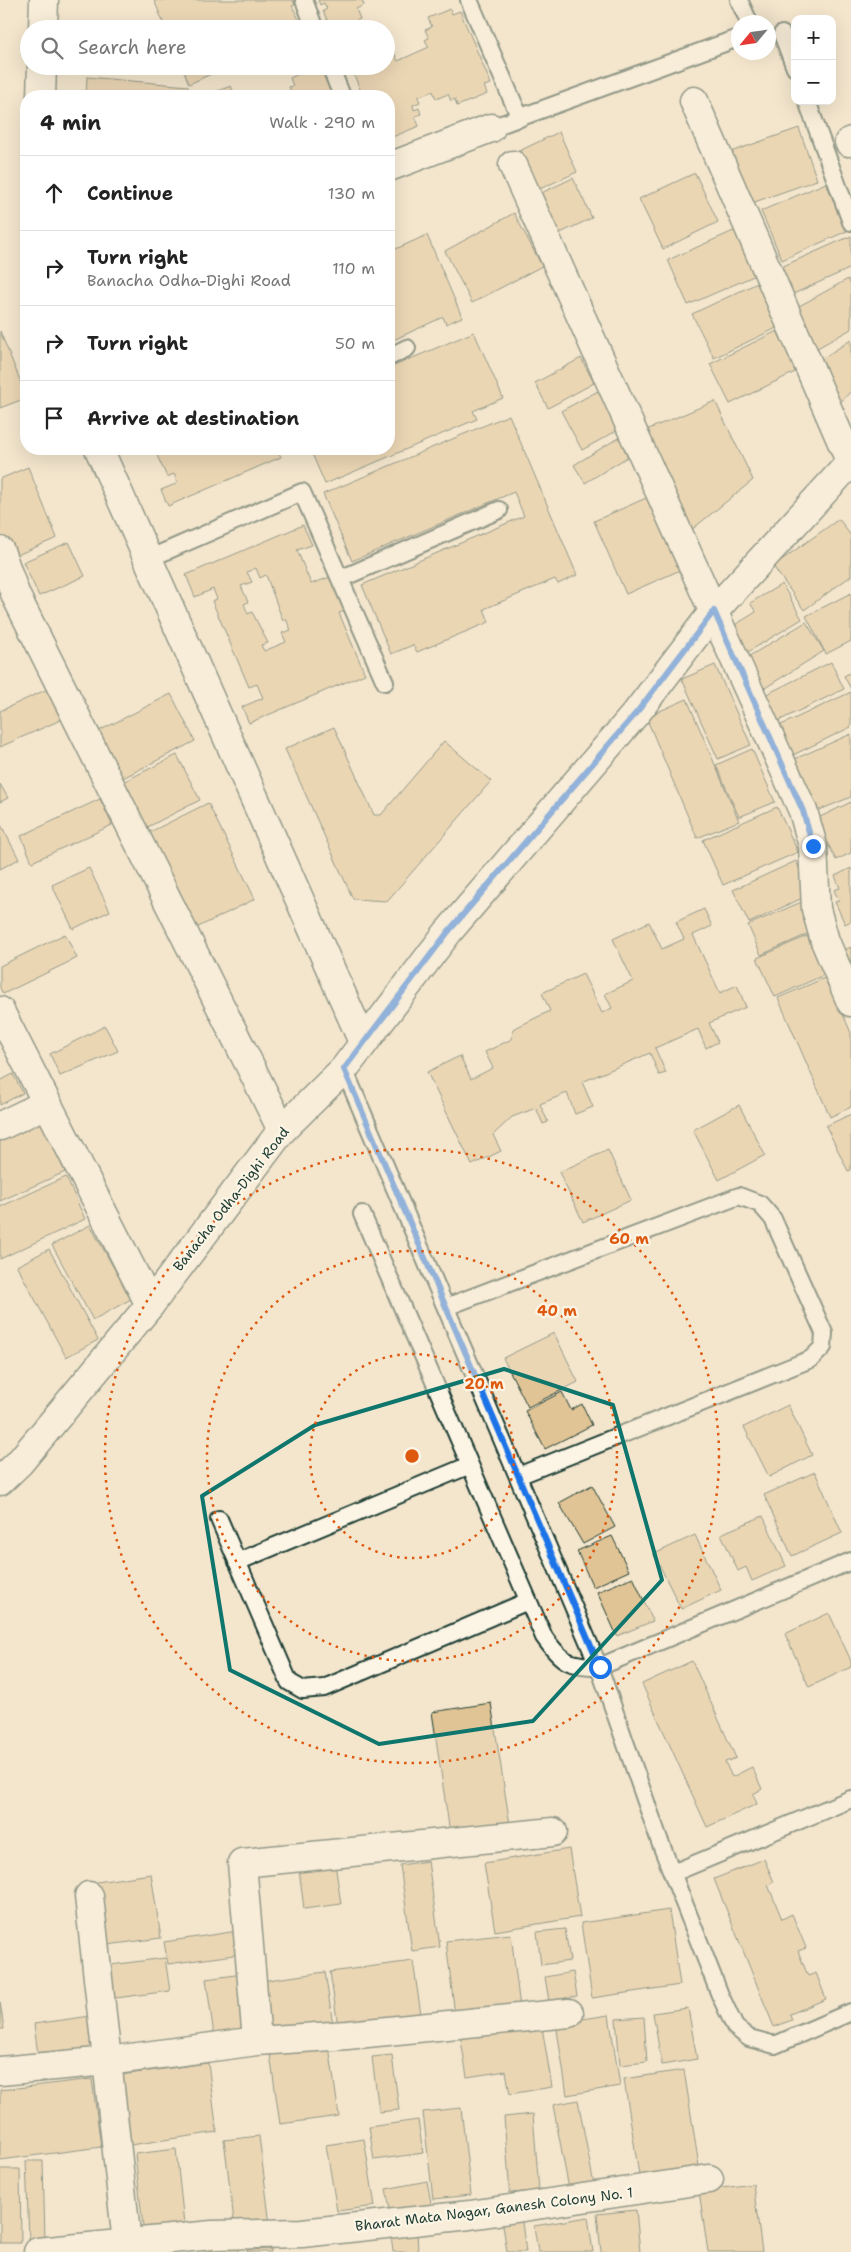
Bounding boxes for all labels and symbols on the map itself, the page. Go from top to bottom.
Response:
north arrow [731,15,776,60]
route end [802,835,825,858]
street label: Banacha Odha-Dighi Road [169,1123,293,1275]
text: 60 m [609,1229,649,1249]
text: 40 m [537,1301,577,1321]
text: 20 m [464,1374,504,1394]
centre of rings [403,1447,421,1465]
route start [589,1656,612,1679]
street label: Bharat Mata Nagar, Ganesh Colony No. 1 [354,2183,634,2235]

